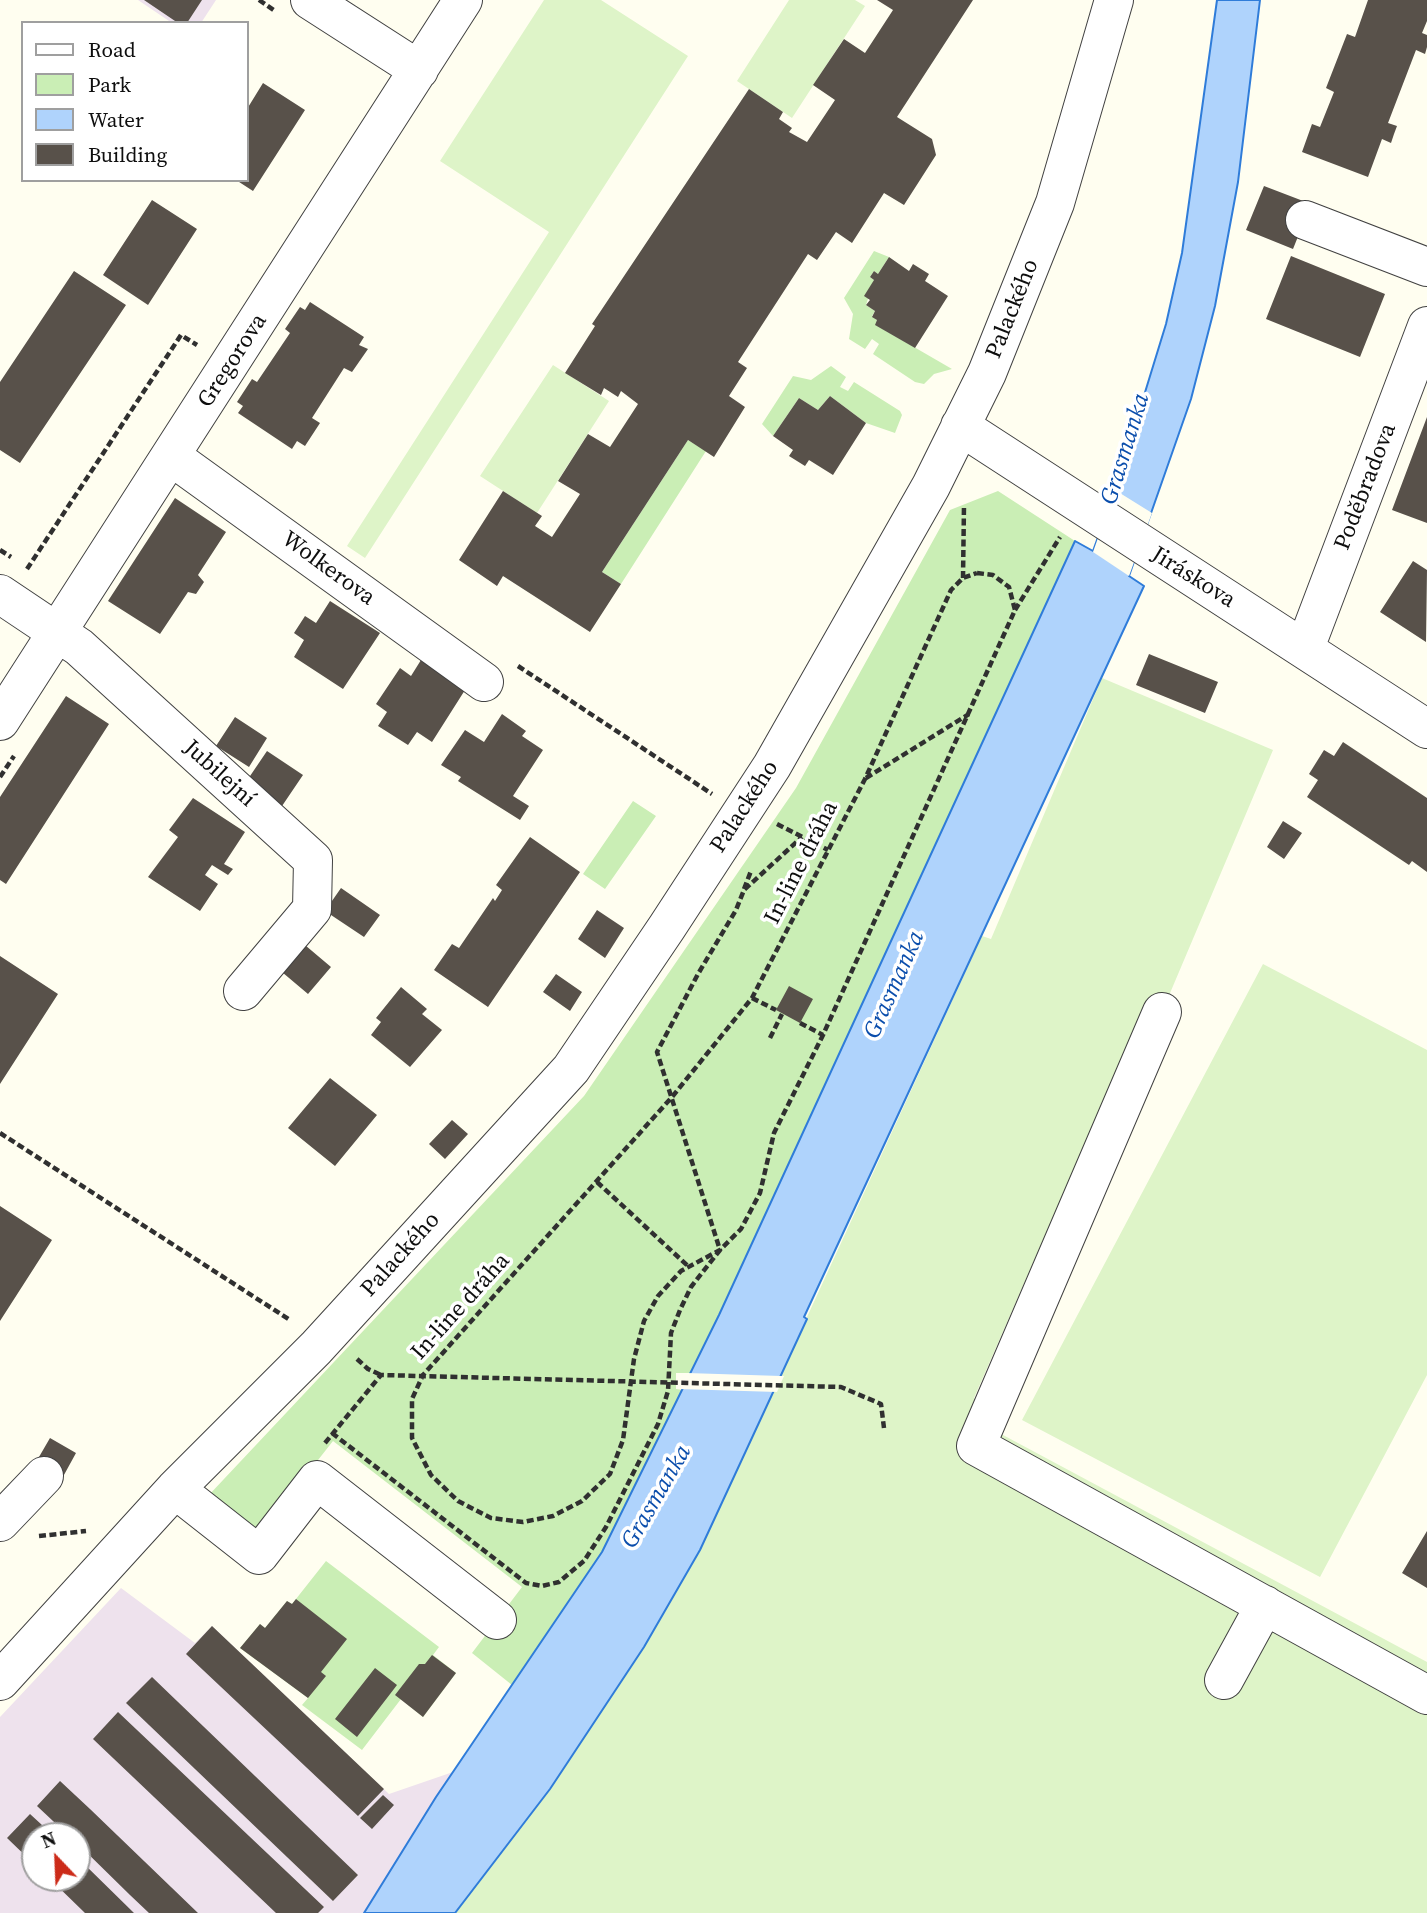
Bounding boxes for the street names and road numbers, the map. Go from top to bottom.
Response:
street label: Palackého [981,255,1045,363]
street label: Gregorova [192,309,274,413]
street label: Poděbradova [1329,420,1403,554]
street label: Wolkerova [276,526,380,612]
street label: Jiráskova [1146,541,1240,615]
street label: Jubilejní [177,735,261,813]
street label: Palackého [705,756,785,858]
street label: In-line dráha [759,797,845,929]
street label: Palackého [356,1207,446,1303]
street label: In-line dráha [406,1248,516,1366]

